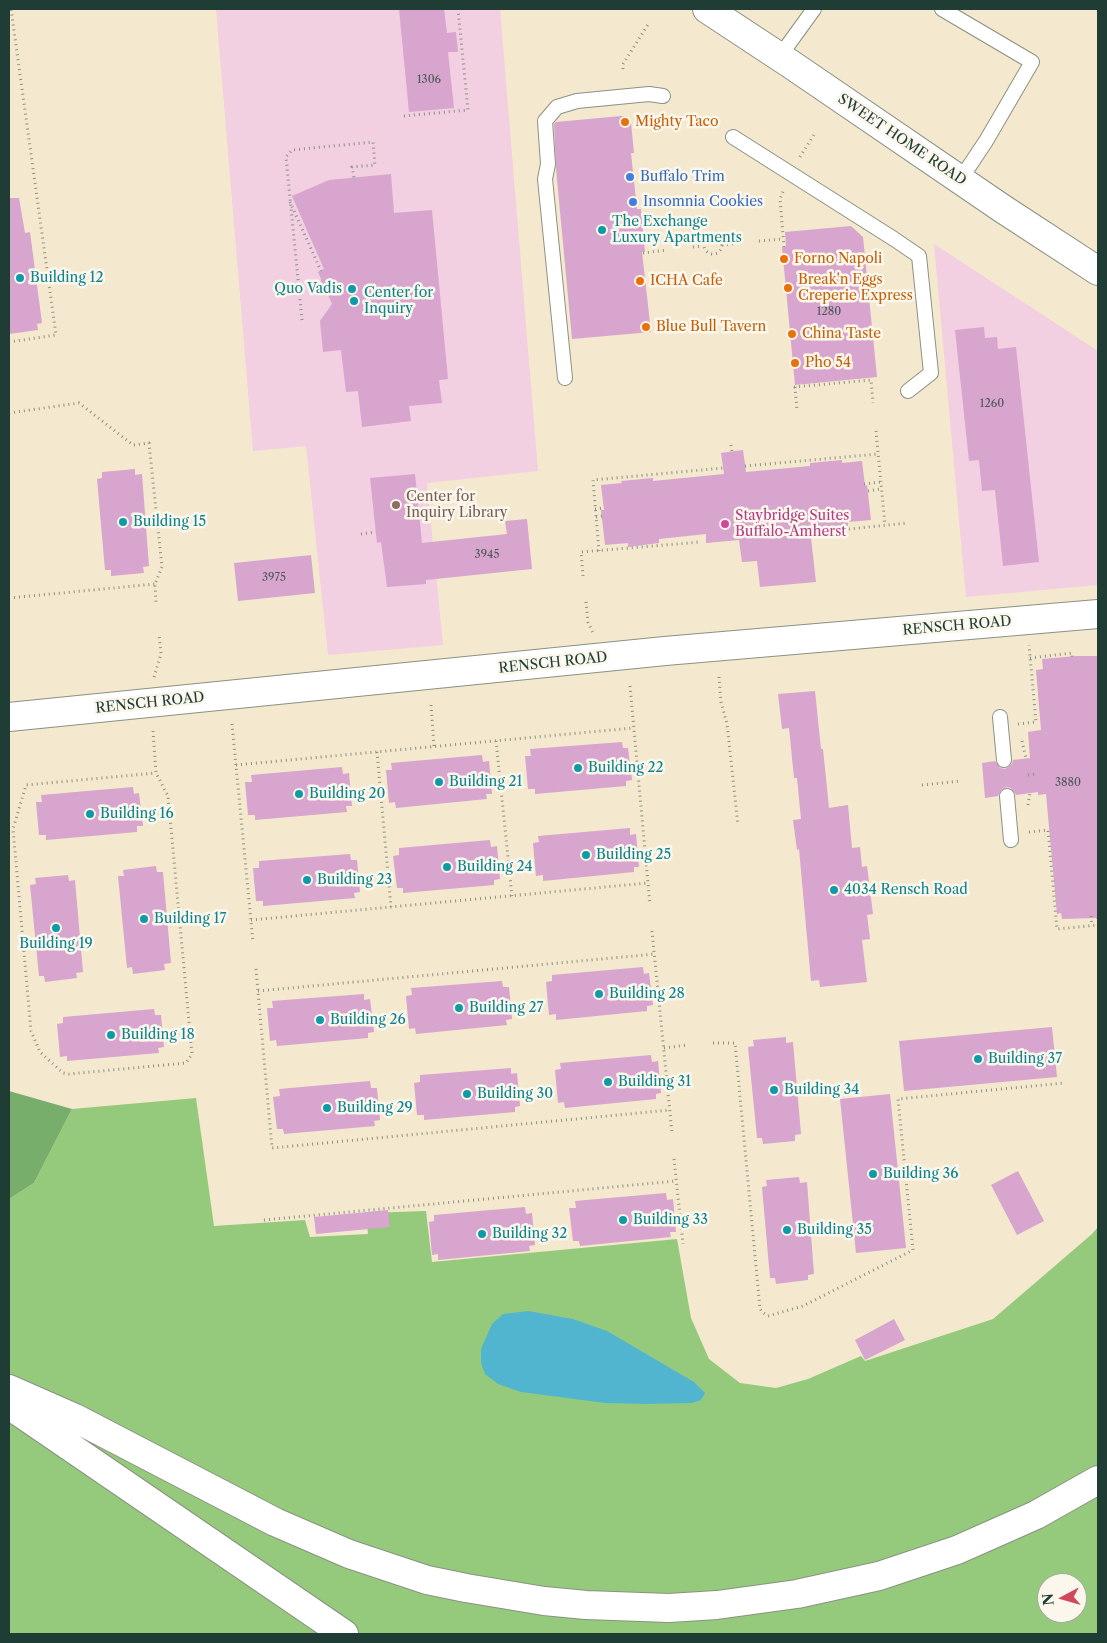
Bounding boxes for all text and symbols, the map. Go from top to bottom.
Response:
house number: 1306 [417,73,441,87]
street label: SWEET HOME ROAD [835,91,969,189]
place label: Mighty Taco [635,114,718,130]
marker: Mighty Taco [619,116,631,128]
place label: Buffalo Trim [640,169,725,185]
marker: Buffalo Trim [624,171,636,183]
place label: Insomnia Cookies [643,194,763,210]
marker: Insomnia Cookies [627,196,639,208]
place label: The Exchange Luxury Apartments [612,214,742,246]
marker: The Exchange Luxury Apartments [596,224,608,236]
place label: Forno Napoli [794,251,882,267]
marker: Forno Napoli [778,253,790,265]
place label: Building 12 [30,270,103,286]
marker: Building 12 [14,272,26,284]
place label: Break'n Eggs Creperie Express [798,272,913,304]
place label: ICHA Cafe [650,273,723,289]
marker: ICHA Cafe [634,275,646,287]
place label: Quo Vadis [274,281,342,297]
marker: Break'n Eggs Creperie Express [782,282,794,294]
marker: Quo Vadis [346,283,358,295]
place label: Center for Inquiry [364,285,433,318]
marker: Center for Inquiry [348,295,360,307]
house number: 1280 [817,305,841,319]
place label: Blue Bull Tavern [656,319,766,335]
marker: Blue Bull Tavern [640,321,652,333]
place label: China Taste [802,326,881,342]
marker: China Taste [786,328,798,340]
place label: Pho 54 [805,355,851,371]
marker: Pho 54 [789,357,801,369]
house number: 1260 [980,397,1004,411]
place label: Center for Inquiry Library [406,489,508,522]
marker: Center for Inquiry Library [390,499,402,511]
place label: Staybridge Suites Buffalo-Amherst [735,508,849,540]
place label: Building 15 [133,514,206,530]
marker: Building 15 [117,516,129,528]
marker: Staybridge Suites Buffalo-Amherst [719,518,731,530]
house number: 3945 [475,548,499,562]
house number: 3975 [262,571,286,585]
street label: RENSCH ROAD [902,613,1012,639]
street label: RENSCH ROAD [498,649,608,677]
street label: RENSCH ROAD [95,689,205,717]
place label: Building 22 [588,760,664,776]
marker: Building 22 [572,762,584,774]
place label: Building 21 [449,774,522,790]
marker: Building 21 [433,776,445,788]
house number: 3880 [1055,776,1081,790]
place label: Building 20 [309,786,385,802]
marker: Building 20 [293,788,305,800]
place label: Building 16 [100,806,174,822]
marker: Building 16 [84,808,96,820]
place label: Building 25 [596,847,671,863]
marker: Building 25 [580,849,592,861]
place label: Building 24 [457,859,533,875]
marker: Building 24 [441,861,453,873]
place label: Building 23 [317,872,392,888]
marker: Building 23 [301,874,313,886]
place label: 4034 Rensch Road [844,882,968,898]
marker: 4034 Rensch Road [828,884,840,896]
place label: Building 17 [154,911,226,927]
marker: Building 17 [138,913,150,925]
marker: Building 19 [50,922,62,934]
place label: Building 19 [19,936,93,952]
place label: Building 28 [609,986,685,1002]
marker: Building 28 [593,988,605,1000]
place label: Building 27 [469,1000,543,1016]
marker: Building 27 [453,1002,465,1014]
place label: Building 26 [330,1012,406,1028]
marker: Building 26 [314,1014,326,1026]
place label: Building 18 [121,1027,195,1043]
marker: Building 18 [105,1029,117,1041]
place label: Building 37 [988,1051,1062,1067]
marker: Building 37 [972,1053,984,1065]
place label: Building 31 [618,1074,691,1090]
marker: Building 31 [602,1076,614,1088]
place label: Building 34 [784,1082,859,1098]
marker: Building 34 [768,1084,780,1096]
place label: Building 30 [477,1086,553,1102]
marker: Building 30 [461,1088,473,1100]
place label: Building 29 [337,1100,413,1116]
marker: Building 29 [321,1102,333,1114]
place label: Building 36 [883,1166,958,1182]
marker: Building 36 [867,1168,879,1180]
place label: Building 33 [633,1212,708,1228]
marker: Building 33 [617,1214,629,1226]
place label: Building 35 [797,1222,872,1238]
marker: Building 35 [781,1224,793,1236]
place label: Building 32 [492,1226,567,1242]
marker: Building 32 [476,1228,488,1240]
north arrow [1037,1573,1087,1623]
text: N [1038,1592,1058,1606]

